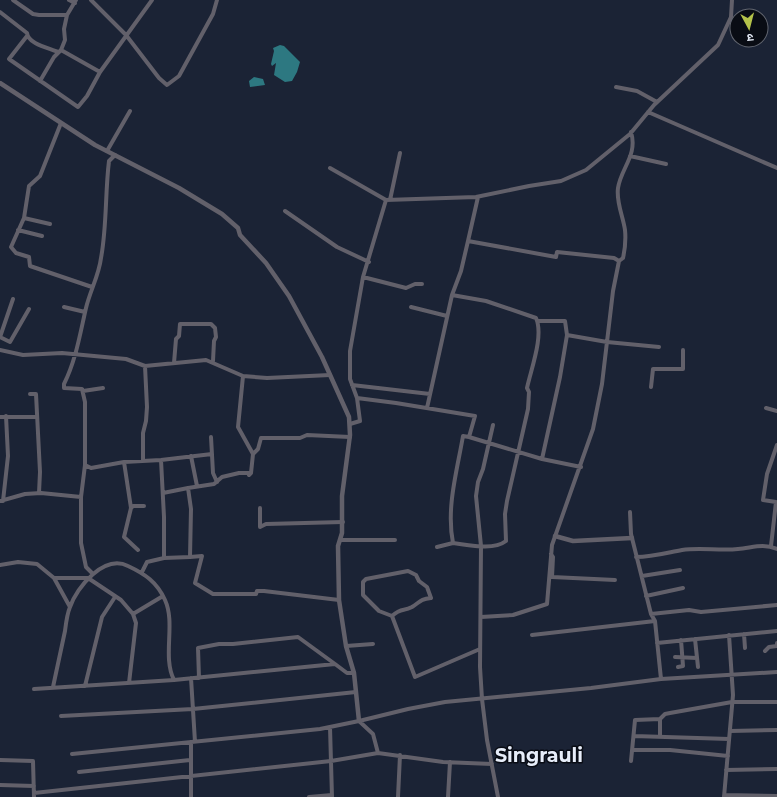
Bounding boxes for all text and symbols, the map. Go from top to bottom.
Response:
north arrow [729,8,769,48]
text: उ [746,31,754,45]
district label: Singrauli [495,744,583,767]

